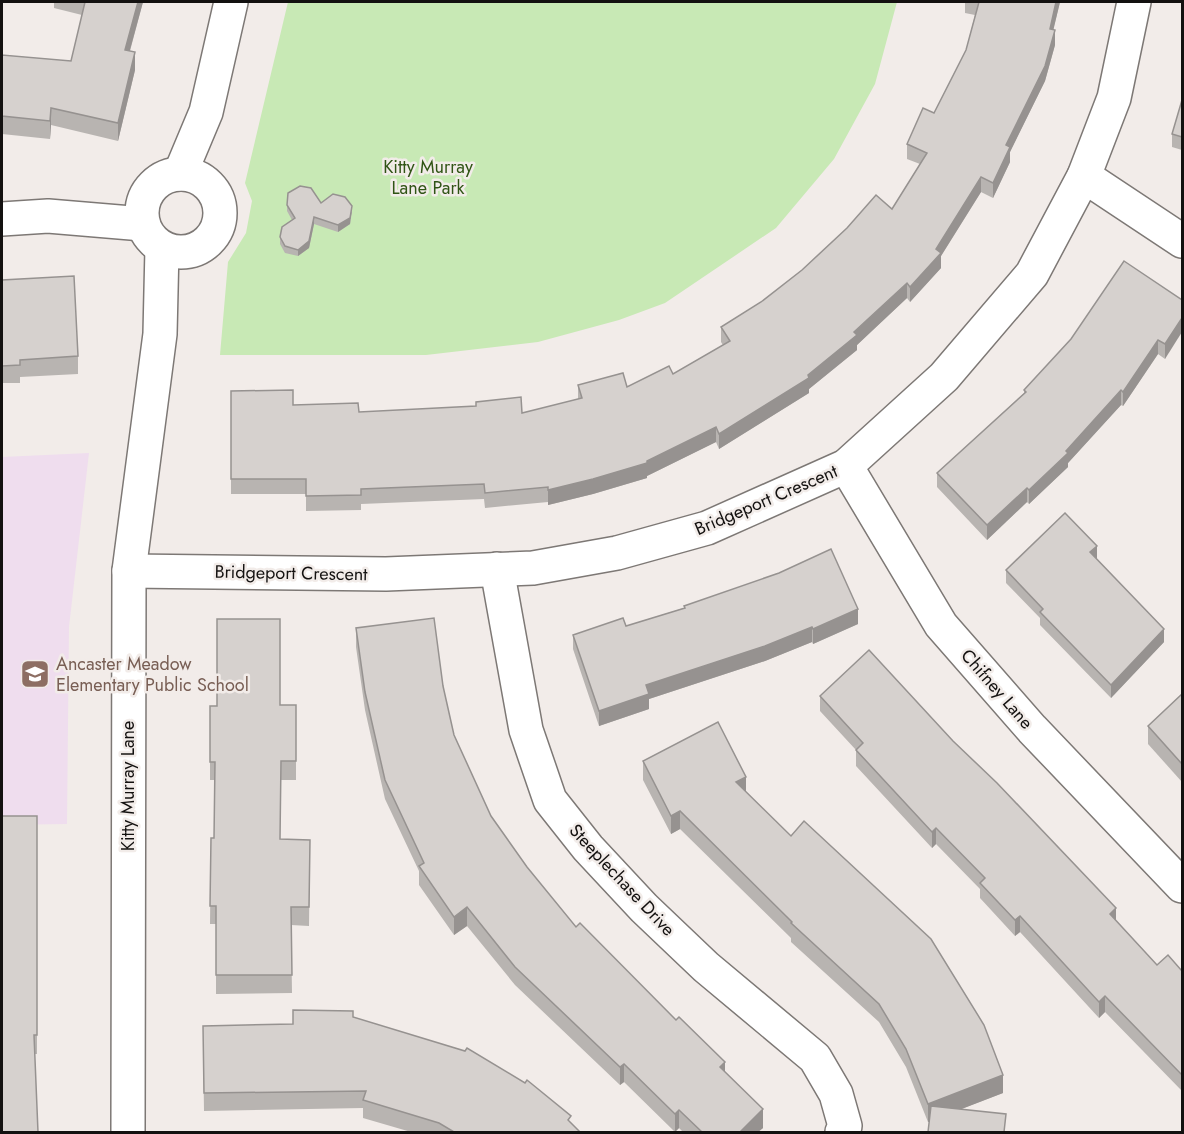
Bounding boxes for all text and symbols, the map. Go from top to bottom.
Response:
park label: Kitty Murray Lane Park [383,154,473,201]
street label: Bridgeport Crescent [690,458,842,542]
street label: Bridgeport Crescent [214,559,368,587]
street label: Chifney Lane [955,643,1039,735]
place label: Ancaster Meadow Elementary Public School [56,651,249,698]
school or university icon: Ancaster Meadow Elementary Public School [19,658,51,690]
street label: Kitty Murray Lane [115,721,141,851]
street label: Steeplechase Drive [563,818,681,942]

